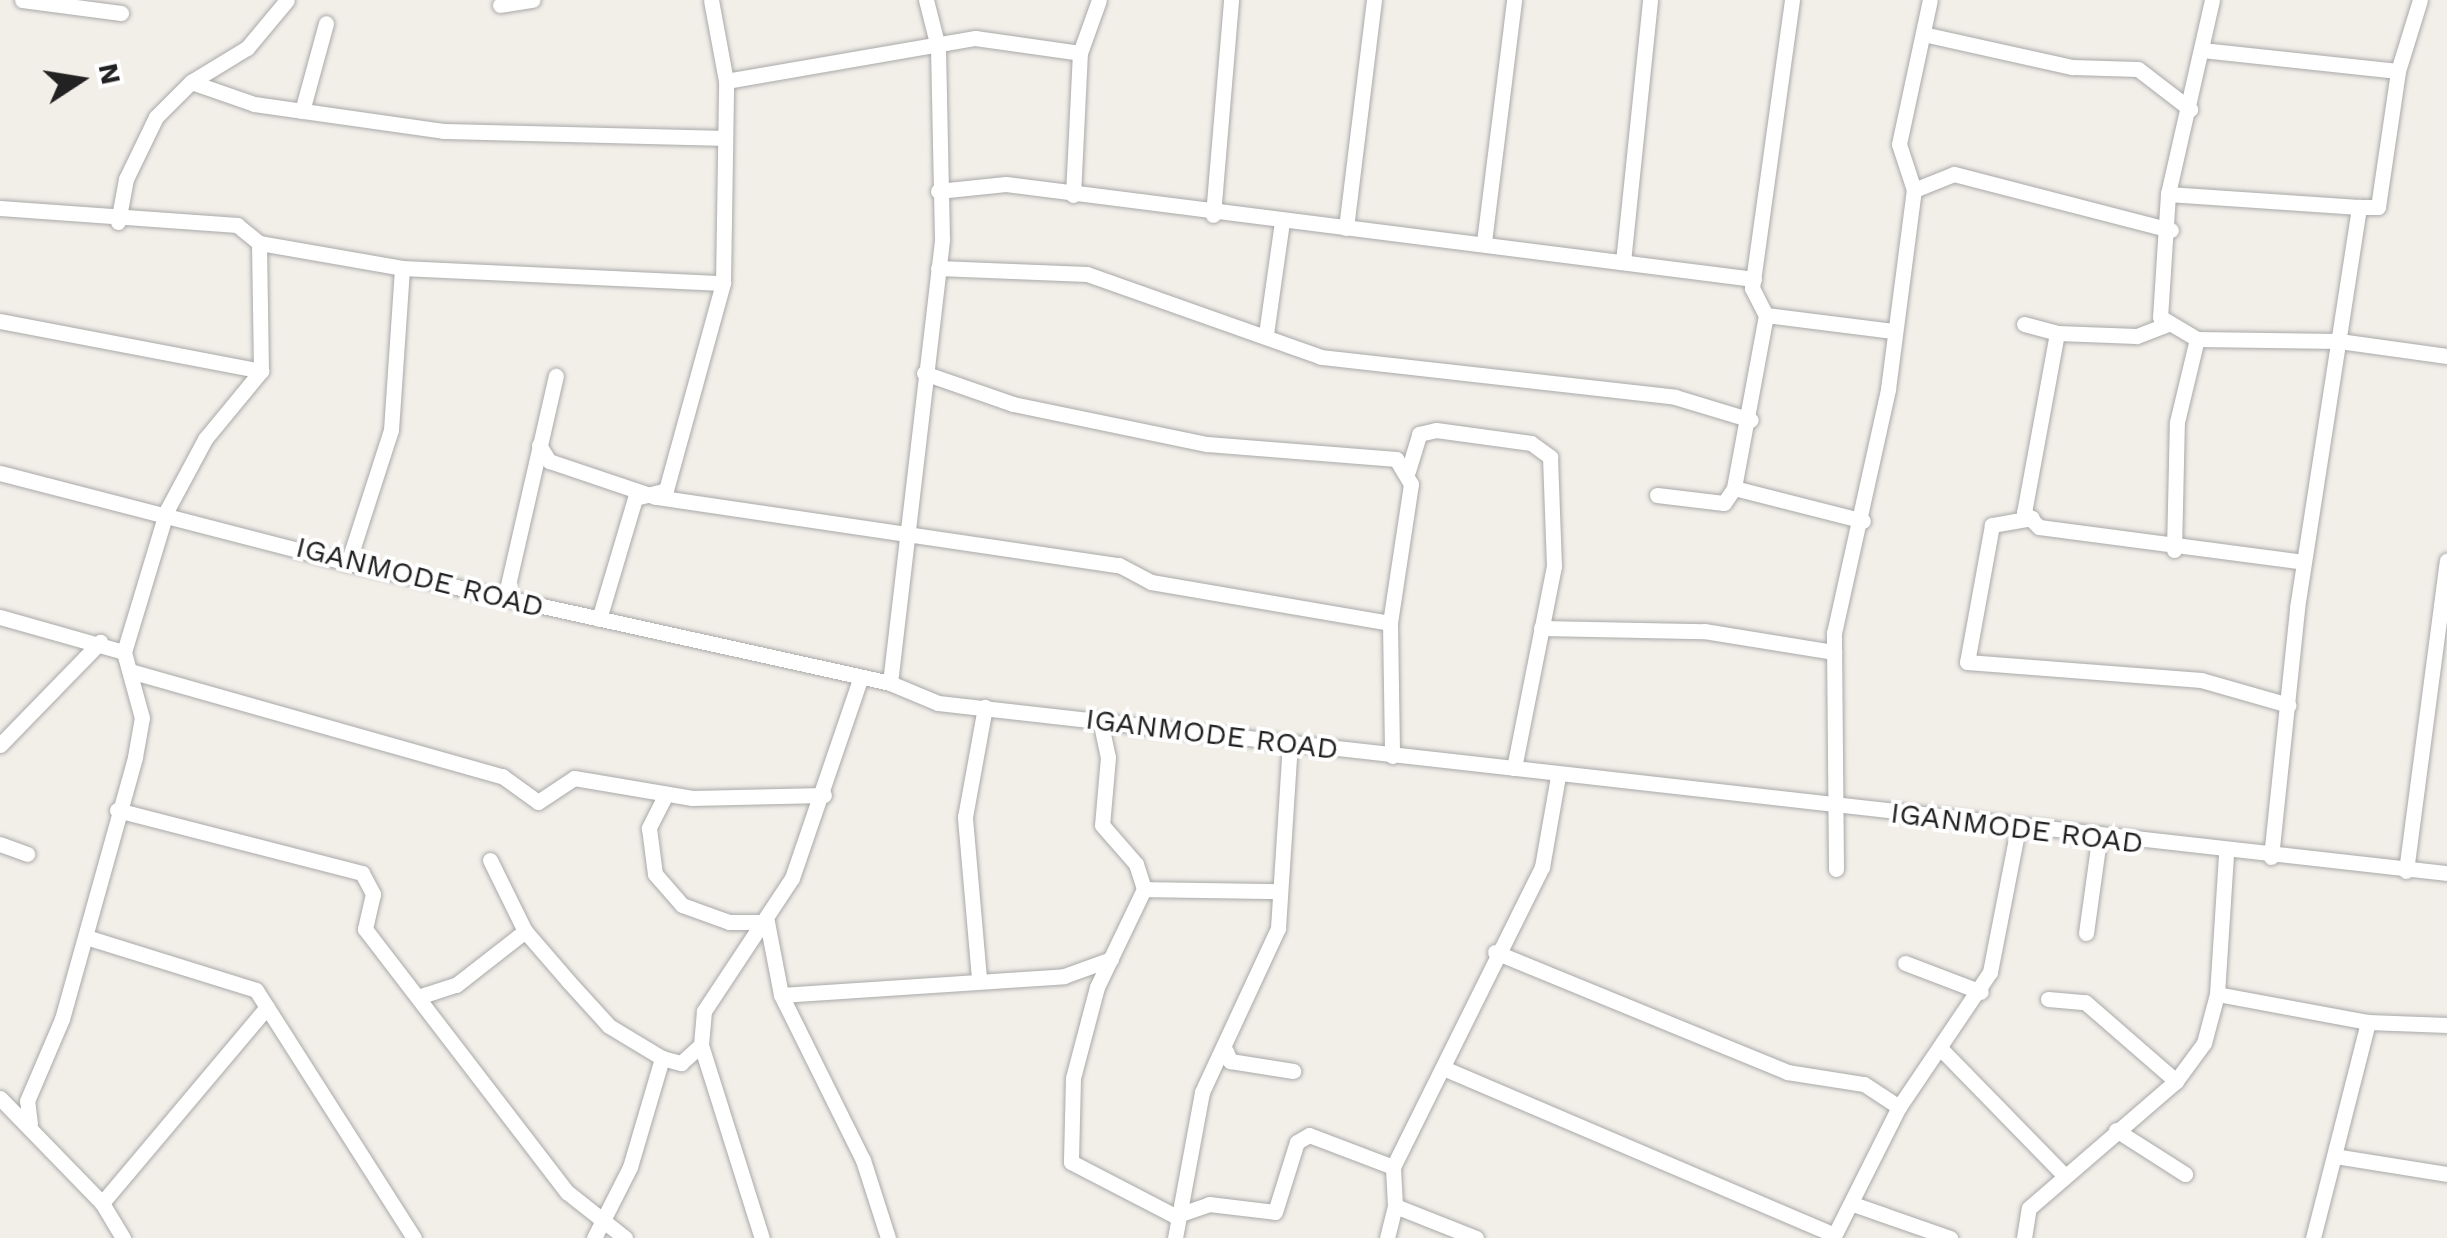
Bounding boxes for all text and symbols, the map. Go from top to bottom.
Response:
north arrow [30,30,130,130]
text: N [92,60,128,87]
street label: IGANMODE ROAD [292,529,548,625]
street label: IGANMODE ROAD [1084,701,1340,767]
street label: IGANMODE ROAD [1889,795,2145,861]

